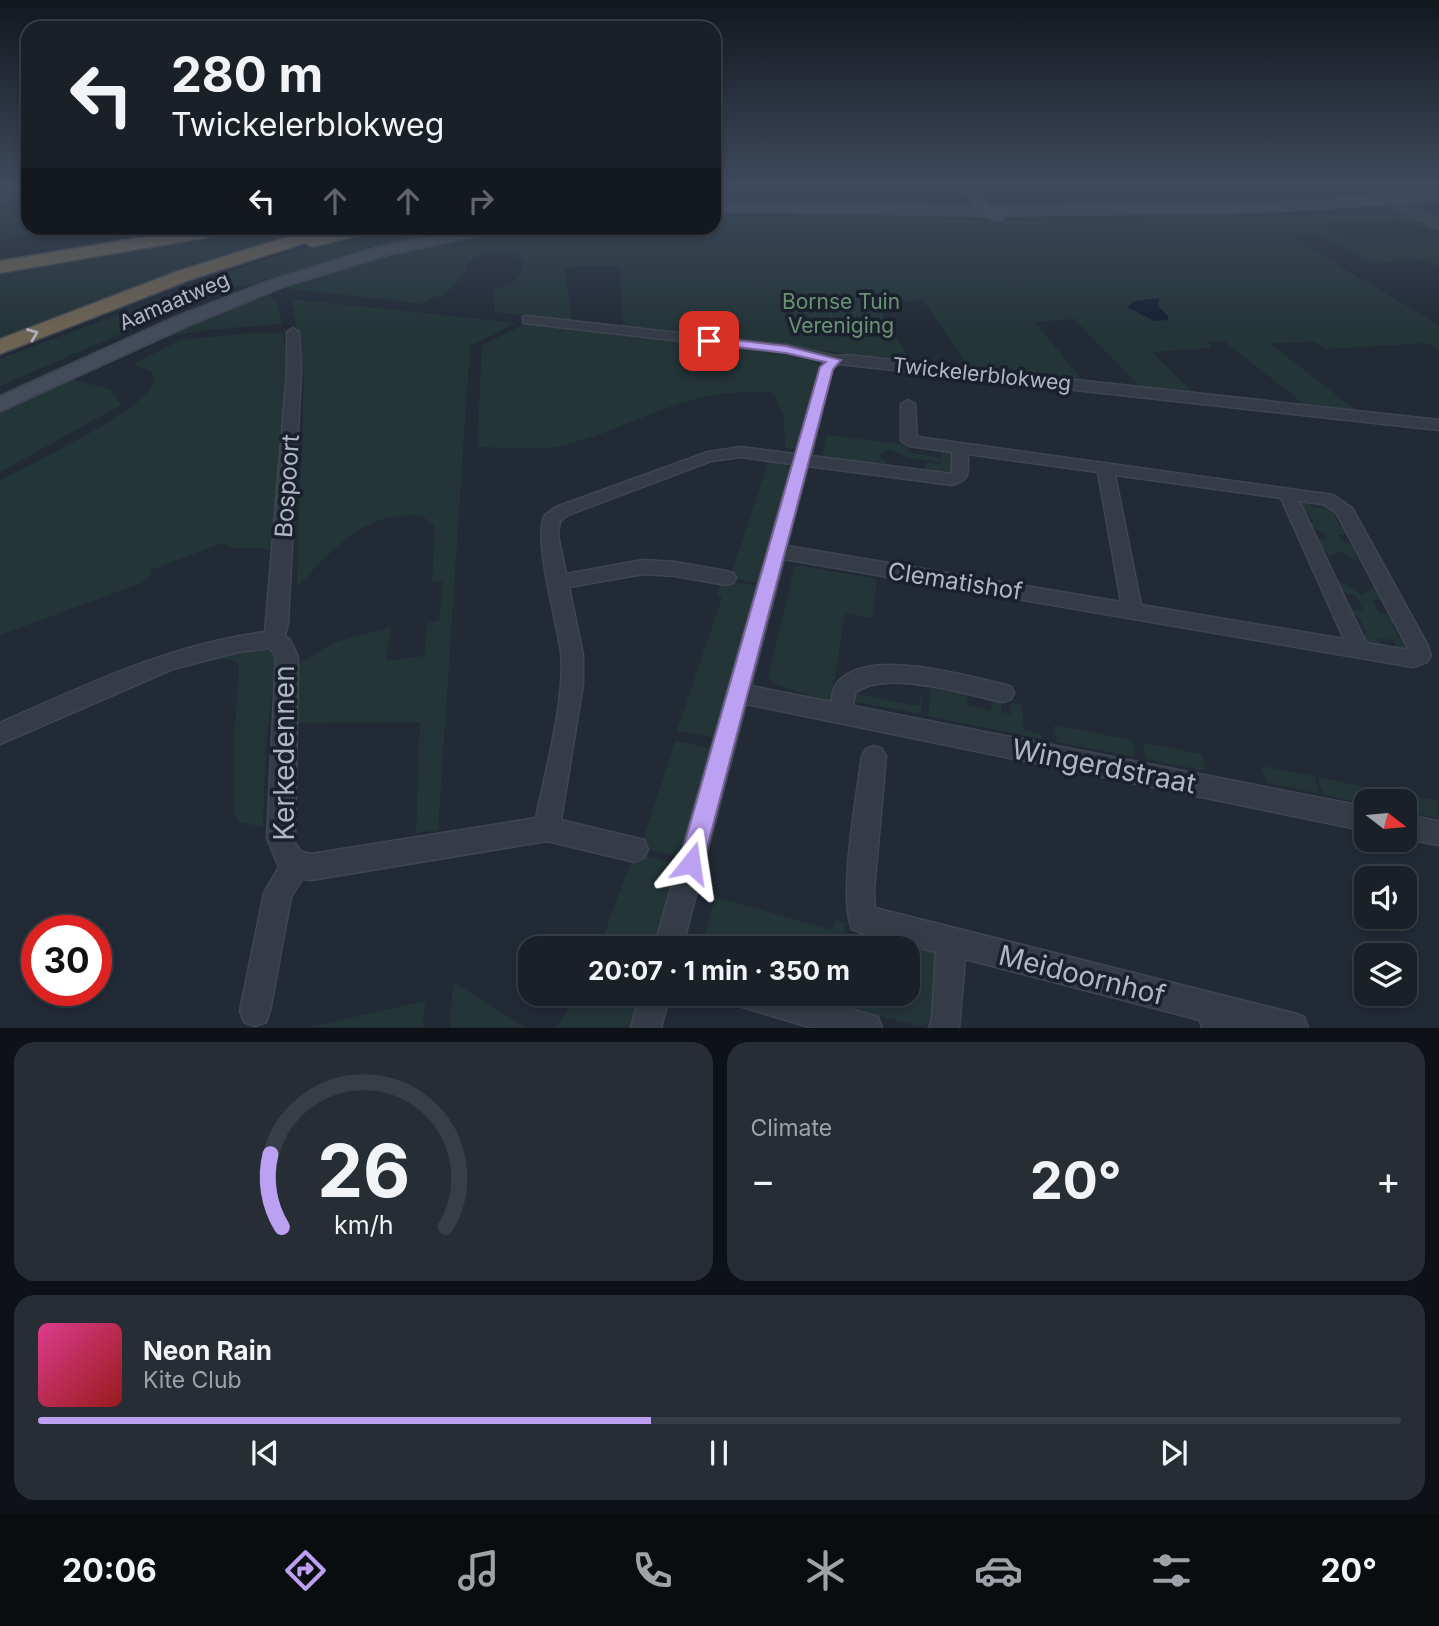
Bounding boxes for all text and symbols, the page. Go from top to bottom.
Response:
text: 280 m [171,45,323,104]
icon: left [56,49,147,140]
text: Twickelerblokweg [171,105,444,144]
icon: left [243,182,281,220]
icon: ahead [316,182,354,220]
icon: ahead [389,182,427,220]
icon: right [462,182,500,220]
street label: Aamaatweg [115,267,233,335]
park label: Bornse Tuin Vereniging [782,289,900,338]
pin [679,311,739,371]
icon: arrive [690,322,728,360]
one-way arrow [26,329,38,343]
street label: Twickelerblokweg [891,352,1073,396]
street label: Bospoort [269,433,305,539]
street label: Clematishof [886,556,1024,606]
street label: Kerkedennen [267,665,301,841]
street label: Wingerdstraat [1009,731,1199,801]
north arrow [1354,789,1418,852]
map controls [1354,789,1417,1006]
position arrow [654,826,728,900]
button: sound [1354,866,1417,929]
speed limit sign: 30 [21,915,112,1006]
street label: Meidoornhof [995,938,1169,1012]
button: layers [1354,943,1417,1006]
text: 20:07 · 1 min · 350 m [588,955,850,986]
text: Climate [751,1114,832,1142]
text: 26 [317,1127,410,1216]
text: 20° [1030,1149,1122,1212]
text: − [751,1157,776,1203]
text: + [1376,1157,1401,1203]
text: km/h [334,1210,393,1240]
text: Neon Rain [143,1335,272,1366]
text: Kite Club [143,1366,242,1394]
icon: previous [246,1434,284,1472]
icon: pause [700,1434,738,1472]
icon: next [1155,1434,1193,1472]
icon: directions [281,1546,330,1595]
icon: music [454,1546,503,1595]
icon: phone [628,1546,677,1595]
icon: climate [801,1546,850,1595]
icon: car [974,1546,1023,1595]
icon: filters [1147,1546,1196,1595]
text: 20:06 [62,1551,157,1590]
text: 20° [1320,1551,1377,1590]

